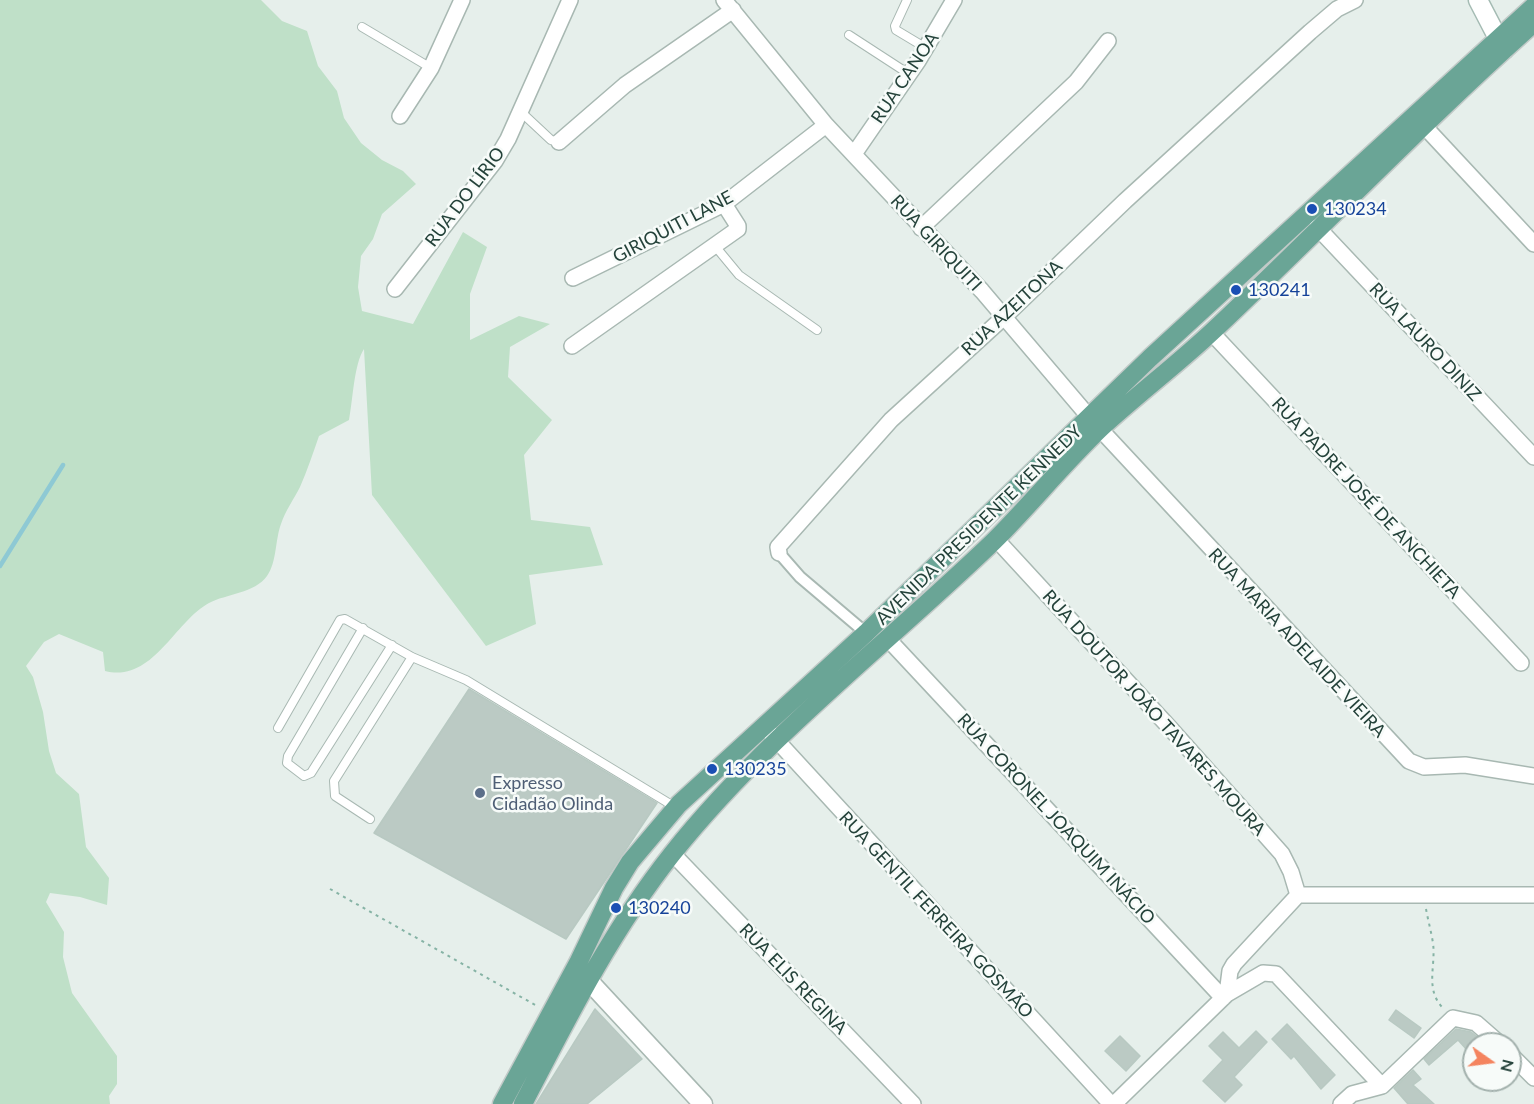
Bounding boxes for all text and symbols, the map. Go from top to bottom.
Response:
street label: RUA CANOA [867,28,943,128]
street label: RUA DO LÍRIO [421,143,509,251]
street label: GIRIQUITI LANE [609,186,737,268]
street label: RUA GIRIQUITI [886,190,986,296]
place label: 130234 [1324,198,1387,220]
marker: 130234 [1305,202,1319,216]
street label: RUA AZEITONA [957,256,1067,360]
street label: RUA LAURO DINIZ [1365,278,1485,406]
place label: 130241 [1248,279,1311,301]
marker: 130241 [1229,283,1243,297]
street label: RUA PADRE JOSÉ DE ANCHIETA [1267,393,1465,603]
street label: AVENIDA PRESIDENTE KENNEDY [872,421,1086,629]
street label: RUA MARIA ADELAIDE VIEIRA [1204,544,1390,742]
street label: RUA DOUTOR JOÃO TAVARES MOURA [1038,586,1270,840]
street label: RUA CORONEL JOAQUIM INÁCIO [953,709,1159,929]
place label: 130235 [724,758,787,780]
marker: 130235 [705,762,719,776]
place label: Expresso Cidadão Olinda [492,772,613,814]
marker: Expresso Cidadão Olinda [473,786,487,800]
street label: RUA GENTIL FERREIRA GOSMÃO [834,807,1038,1023]
place label: 130240 [628,897,691,919]
marker: 130240 [609,901,623,915]
street label: RUA ELIS REGINA [735,919,851,1039]
north arrow [1462,1032,1522,1092]
text: N [1497,1058,1519,1074]

